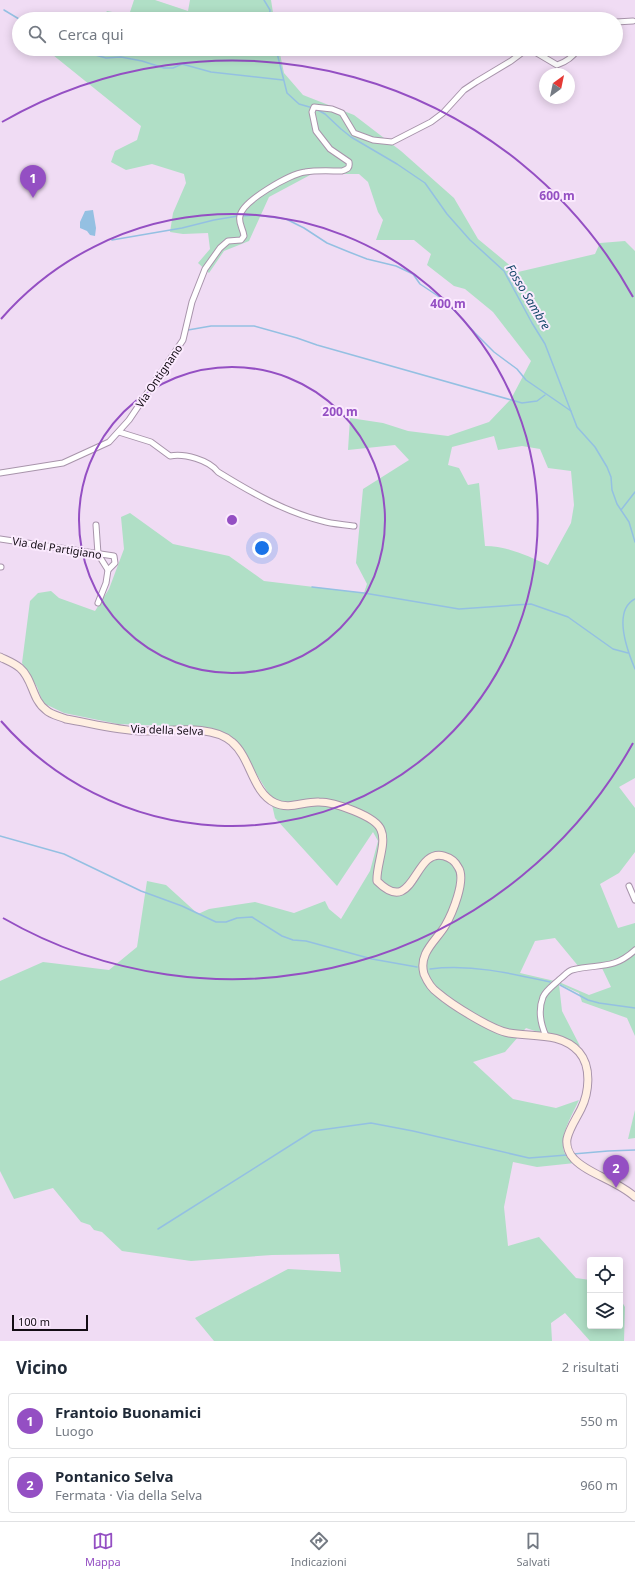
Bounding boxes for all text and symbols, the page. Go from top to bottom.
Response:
search box [12,12,623,56]
icon: search [26,23,48,45]
text: Cerca qui [58,24,124,44]
north arrow [539,68,575,104]
pin: 1 [20,165,46,198]
text: 600 m [539,187,575,204]
water label: Fosso Sambre [502,261,555,333]
text: 400 m [430,295,466,312]
street label: Via Ontignano [132,341,186,411]
text: 200 m [322,403,358,420]
centre of rings [225,513,239,527]
street label: Via del Partigiano [11,533,103,562]
your location [252,538,272,558]
street label: Via della Selva [130,721,204,738]
pin: 2 [603,1155,629,1188]
map controls [587,1257,623,1329]
button: locate [587,1257,623,1293]
button: layers [587,1293,623,1329]
scale bar [12,1313,88,1332]
text: 100 m [18,1314,50,1329]
text: Vicino [16,1356,68,1379]
text: 2 risultati [562,1358,619,1376]
text: Frantoio Buonamici [55,1402,201,1422]
text: 1 [26,1412,34,1430]
text: 550 m [580,1412,618,1430]
text: Luogo [55,1422,94,1440]
text: Pontanico Selva [55,1466,173,1486]
text: 2 [26,1476,34,1494]
text: 960 m [580,1476,618,1494]
text: Fermata · Via della Selva [55,1486,202,1504]
tab: Mappa [85,1530,121,1569]
tab: Indicazioni [291,1530,347,1569]
tab: Salvati [516,1530,550,1569]

